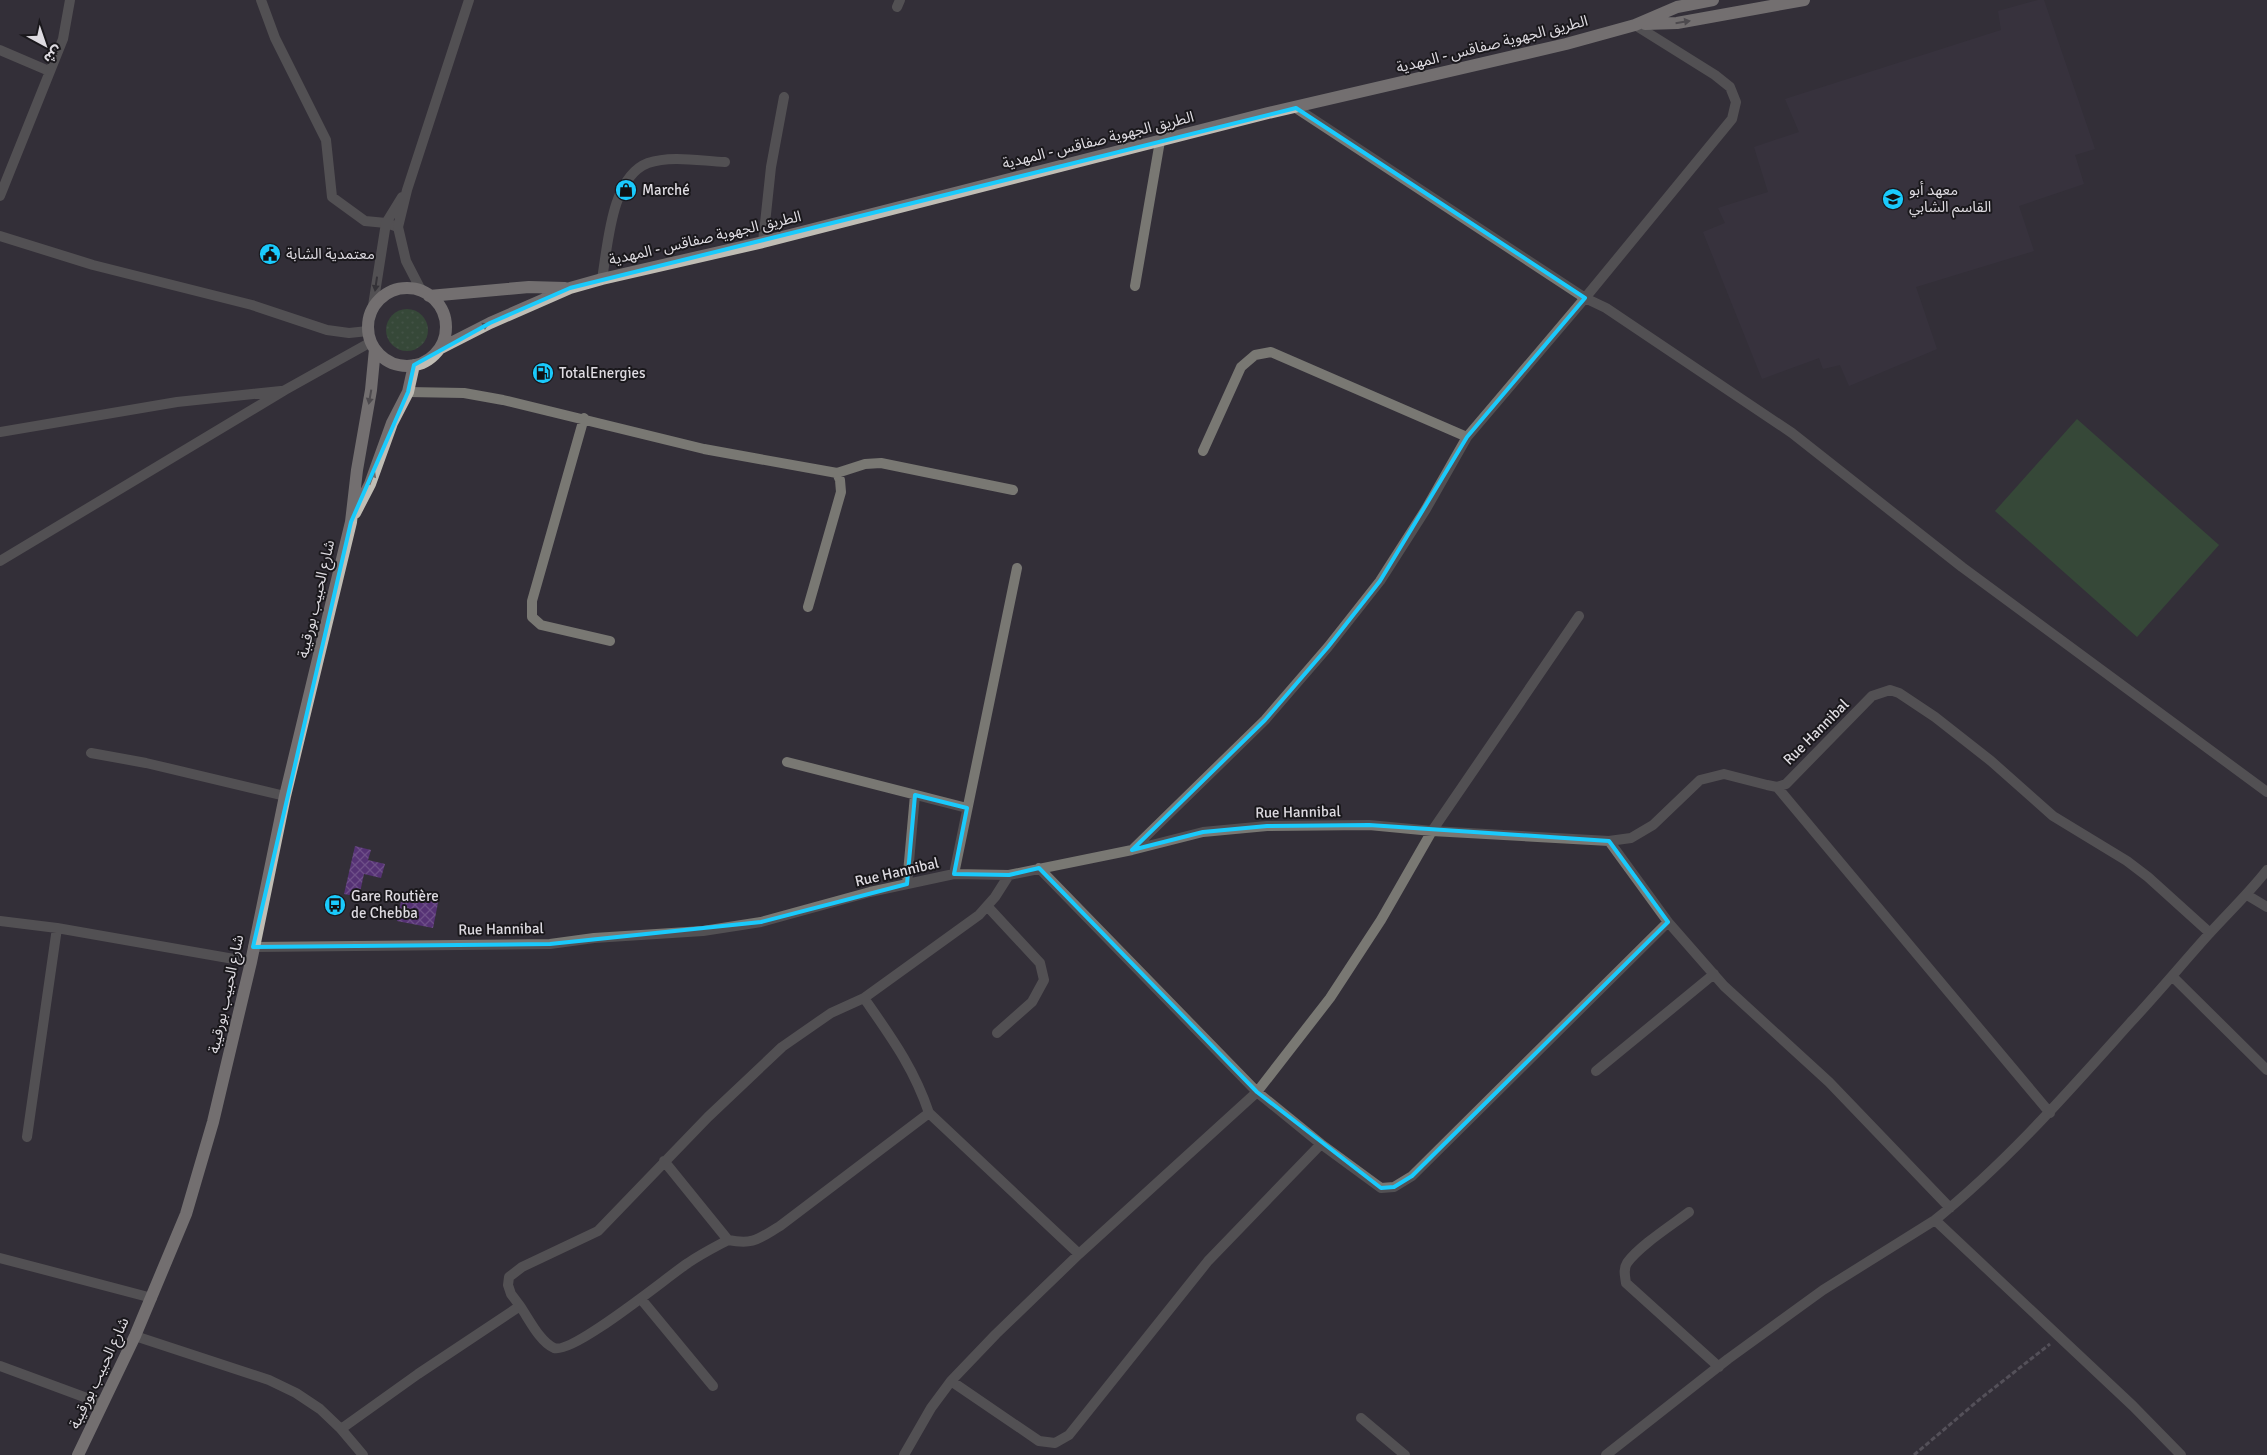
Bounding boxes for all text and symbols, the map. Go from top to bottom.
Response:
street label: الطريق الجهوية صفاقس - المهدية [1394,11,1590,78]
one-way arrow [1676,17,1692,25]
north arrow [20,20,70,70]
text: ش [40,42,66,67]
street label: الطريق الجهوية صفاقس - المهدية [1000,107,1196,174]
shop icon: Marché [614,178,638,202]
place label: Marché [642,181,690,199]
place label: معهد أبو القاسم الشابي [1909,181,1991,218]
school or university icon: معهد أبو القاسم الشابي [1881,187,1905,211]
street label: الطريق الجهوية صفاقس - المهدية [607,207,803,270]
public building icon: معتمدية الشابة [258,242,282,266]
place label: معتمدية الشابة [286,245,375,263]
one-way arrow [371,277,379,293]
one-way arrow [475,323,490,331]
fuel station icon: TotalEnergies [531,361,555,385]
place label: TotalEnergies [559,364,646,382]
one-way arrow [366,390,374,406]
one-way arrow [368,470,376,485]
street label: شارع الحبيب بورقيبة [294,538,341,661]
street label: Rue Hannibal [1779,695,1853,769]
street label: Rue Hannibal [1255,802,1341,822]
street label: Rue Hannibal [853,854,941,890]
place label: Gare Routière de Chebba [351,887,439,922]
bus stop icon: Gare Routière de Chebba [323,893,347,917]
street label: Rue Hannibal [458,919,544,939]
street label: شارع الحبيب بورقيبة [205,933,250,1056]
street label: شارع الحبيب بورقيبة [65,1314,136,1433]

